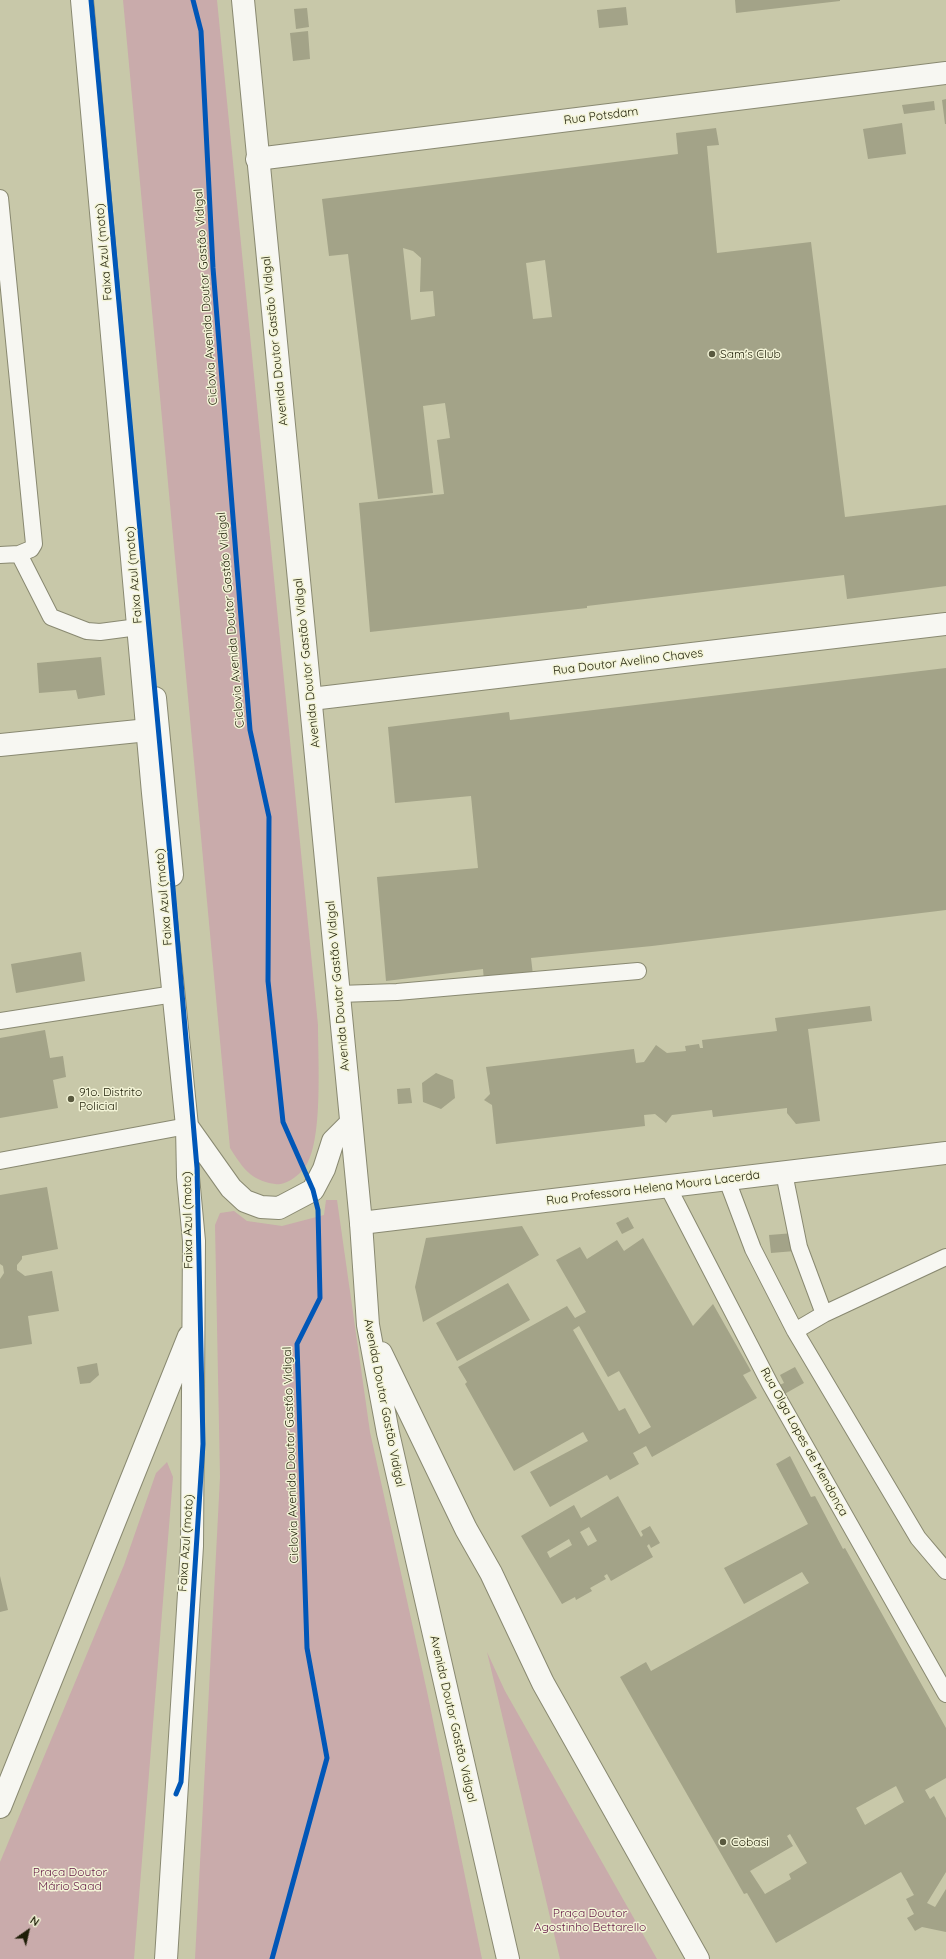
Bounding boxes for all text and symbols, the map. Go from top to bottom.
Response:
street label: Rua Potsdam [563,104,639,128]
street label: Ciclovia Avenida Doutor Gastão Vidigal [191,188,221,406]
street label: Faixa Azul (moto) [93,203,115,301]
street label: Avenida Doutor Gastão Vidigal [259,255,291,427]
place label: Sam's Club [720,347,781,361]
marker: Sam's Club [707,349,717,359]
street label: Ciclovia Avenida Doutor Gastão Vidigal [214,511,248,729]
street label: Faixa Azul (moto) [123,526,145,624]
street label: Avenida Doutor Gastão Vidigal [291,577,323,749]
street label: Rua Doutor Avelino Chaves [552,646,704,678]
street label: Faixa Azul (moto) [153,848,175,946]
street label: Avenida Doutor Gastão Vidigal [323,900,353,1072]
place label: 91o. Distrito Policial [79,1085,142,1113]
marker: 91o. Distrito Policial [66,1094,76,1104]
street label: Rua Professora Helena Moura Lacerda [545,1168,761,1208]
street label: Faixa Azul (moto) [180,1171,196,1269]
street label: Avenida Doutor Gastão Vidigal [361,1318,407,1488]
street label: Ciclovia Avenida Doutor Gastão Vidigal [280,1346,302,1564]
street label: Rua Olga Lopes de Mendonça [757,1365,851,1519]
street label: Faixa Azul (moto) [175,1494,197,1592]
street label: Avenida Doutor Gastão Vidigal [427,1634,479,1804]
place label: Cobasi [731,1835,769,1849]
marker: Cobasi [718,1837,728,1847]
park label: Praça Doutor Mário Saad [33,1865,107,1893]
park label: Praça Doutor Agostinho Bettarello [534,1906,646,1934]
north arrow [8,1911,48,1951]
text: N [27,1913,42,1929]

